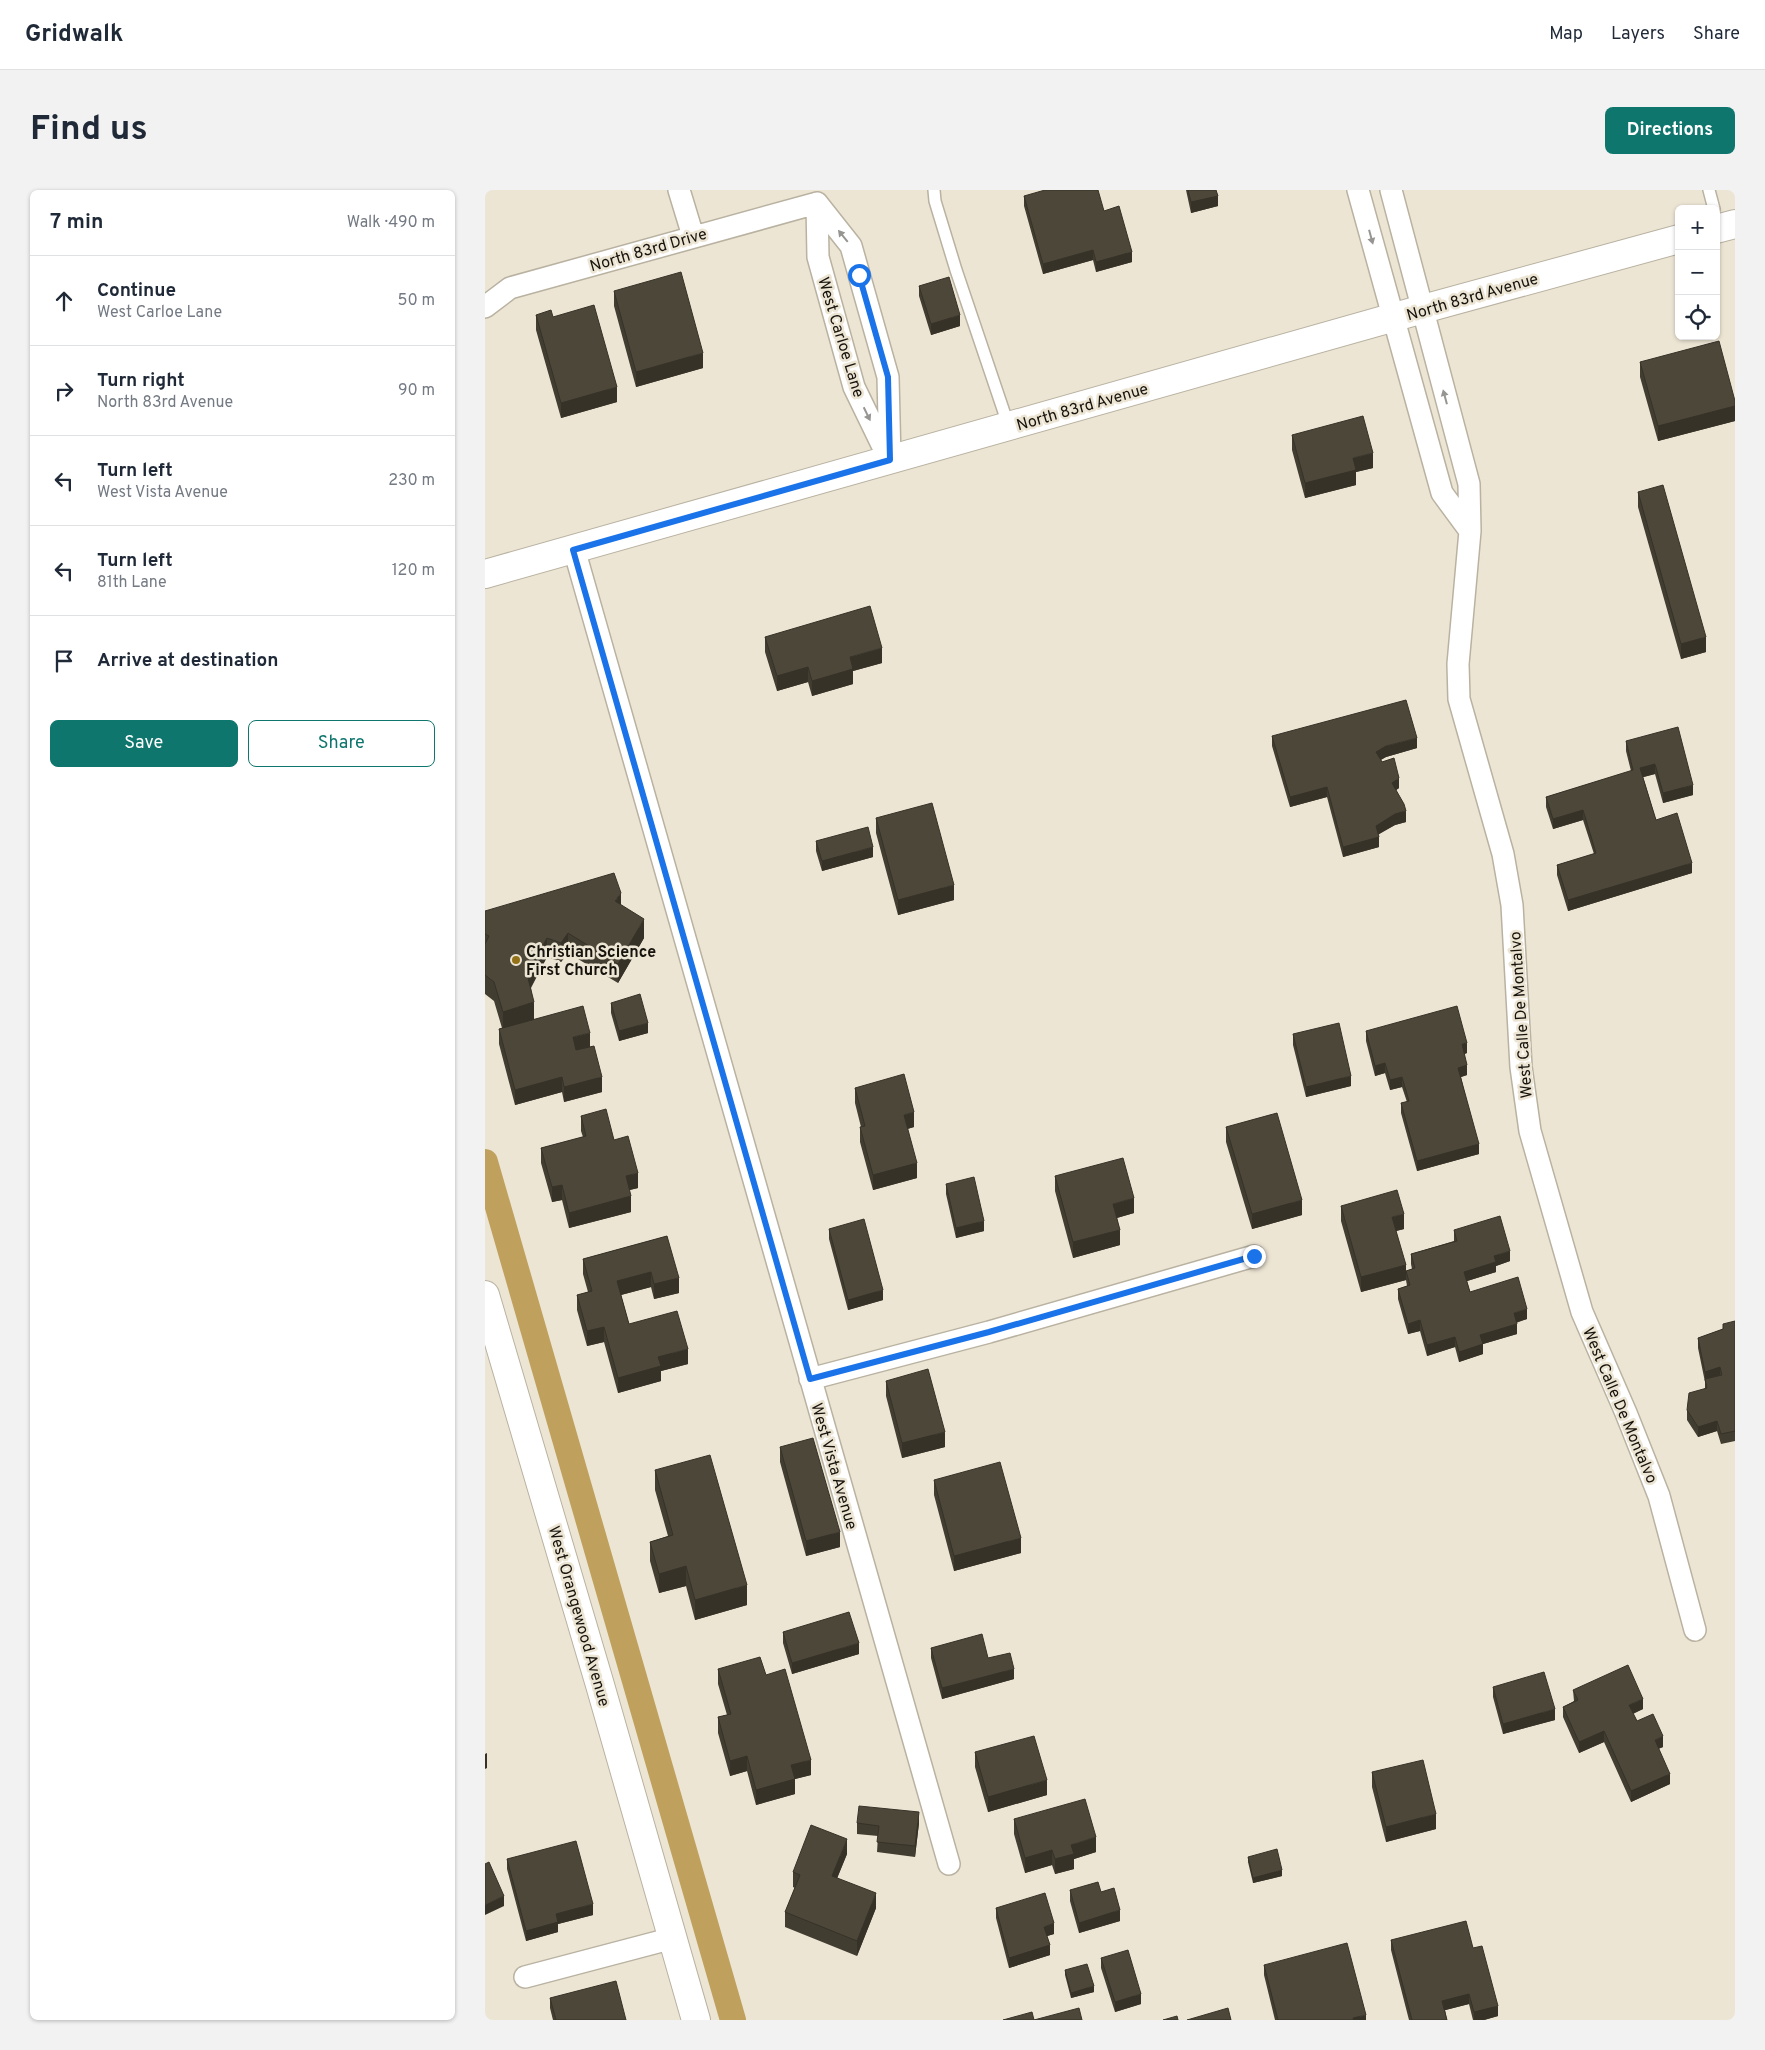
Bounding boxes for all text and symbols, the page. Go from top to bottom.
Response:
text: Gridwalk [25,20,123,50]
text: Map [1549,23,1583,46]
text: Layers [1611,23,1665,46]
text: Share [1693,23,1740,46]
button: Directions [1605,107,1735,154]
text: Find us [30,108,148,152]
map controls [1675,205,1720,340]
button: + [1675,205,1720,250]
text: 7 min [50,209,103,236]
text: Walk · 490 m [347,213,435,233]
street label: North 83rd Drive [588,225,710,277]
one-way arrow [1367,229,1375,245]
one-way arrow [838,230,849,243]
button: − [1675,250,1720,295]
route start [848,264,871,287]
street label: North 83rd Avenue [1404,270,1541,326]
street label: West Carloe Lane [812,275,868,400]
text: Continue [97,279,176,303]
icon: ahead [50,287,78,315]
text: 50 m [398,291,435,311]
button: locate [1675,295,1720,340]
text: West Carloe Lane [97,303,222,323]
text: Turn right [97,369,185,393]
icon: right [50,377,78,405]
street label: North 83rd Avenue [1014,380,1151,436]
text: 90 m [398,381,435,401]
one-way arrow [1441,389,1449,404]
text: North 83rd Avenue [97,393,233,413]
one-way arrow [863,407,871,421]
text: Turn left [97,459,173,483]
icon: left [50,467,78,495]
text: 230 m [388,471,435,491]
text: West Vista Avenue [97,483,228,503]
text: Turn left [97,549,173,573]
icon: left [50,557,78,585]
text: 120 m [392,561,435,581]
text: 81th Lane [97,573,167,593]
icon: arrive [50,647,78,675]
text: Arrive at destination [97,649,278,673]
button: Save [50,720,238,767]
button: Share [248,720,435,767]
street label: West Calle De Montalvo [1506,931,1538,1099]
place label: Christian Science First Church [526,943,656,981]
marker: Christian Science First Church [510,954,522,966]
route end [1243,1245,1266,1268]
street label: West Calle De Montalvo [1577,1325,1661,1487]
street label: West Vista Avenue [805,1401,861,1532]
street label: West Orangewood Avenue [543,1524,613,1709]

